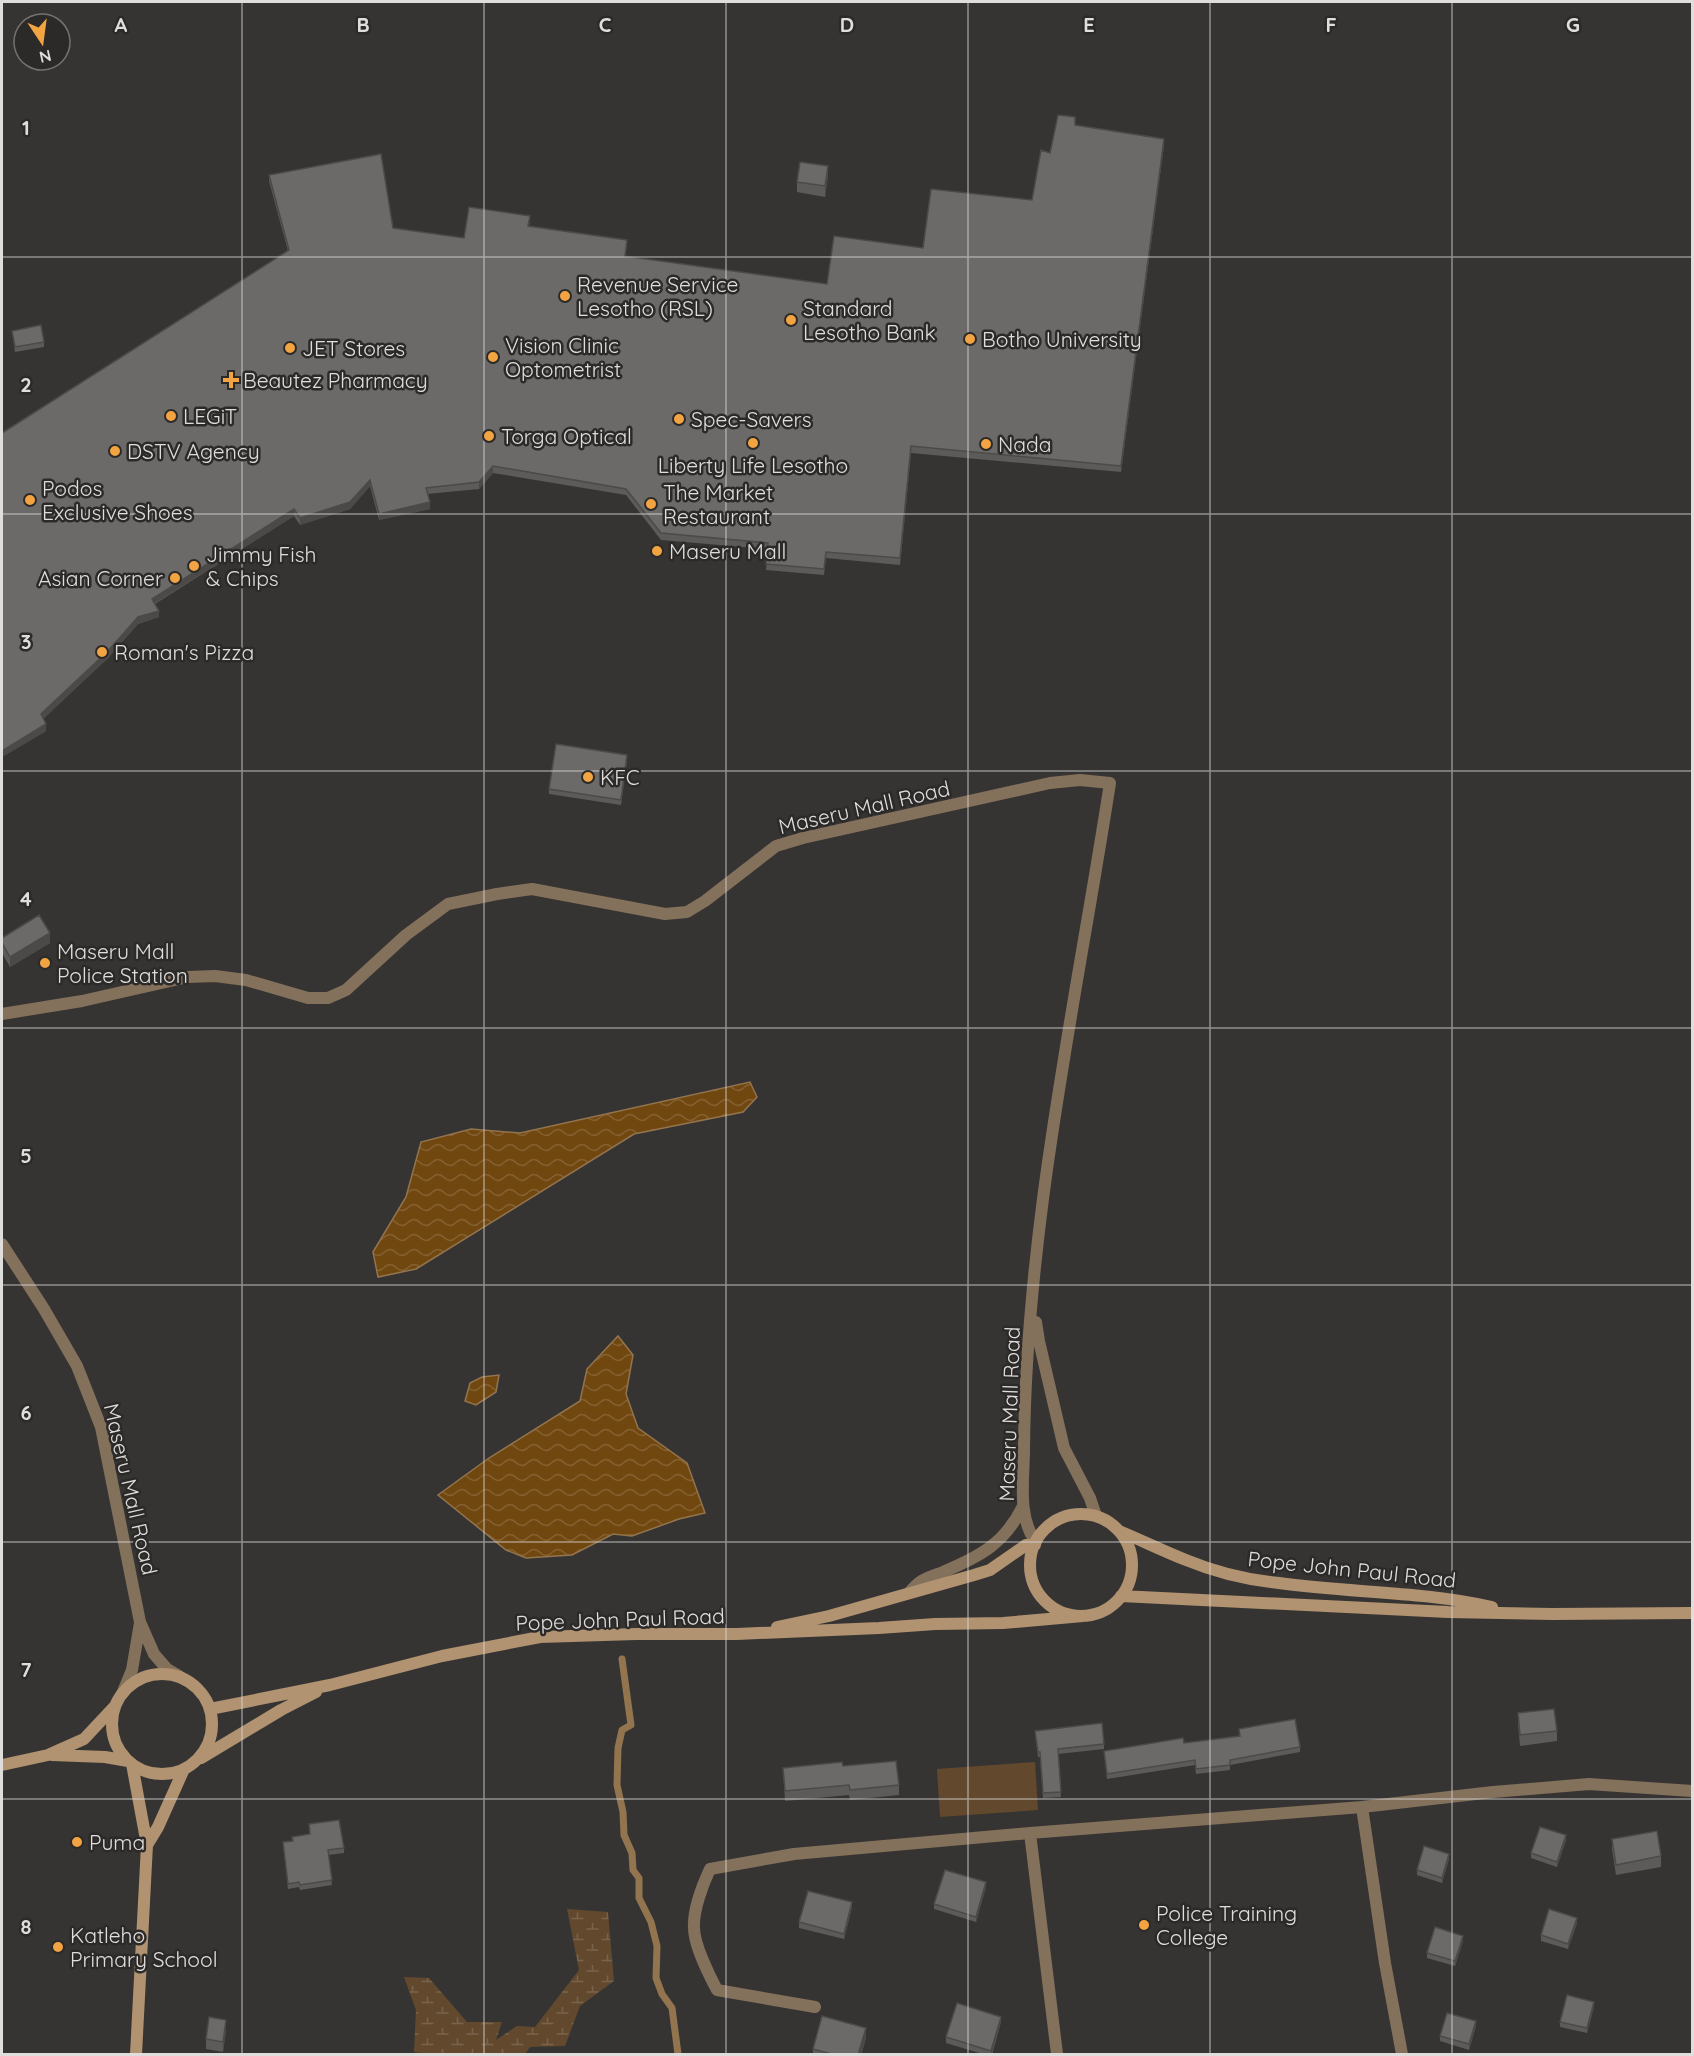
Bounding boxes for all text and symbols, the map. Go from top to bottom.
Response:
north arrow [12,12,72,72]
text: A [115,12,128,37]
text: B [356,12,370,37]
text: C [599,12,612,37]
text: D [840,12,854,37]
text: E [1083,12,1095,37]
text: F [1325,12,1337,37]
text: G [1566,12,1580,37]
text: N [37,46,53,68]
text: 1 [22,115,30,140]
place label: Revenue Service Lesotho (RSL) [577,271,738,321]
marker: Revenue Service Lesotho (RSL) [558,289,572,303]
place label: Standard Lesotho Bank [803,295,936,345]
marker: Standard Lesotho Bank [784,313,798,327]
place label: Botho University [982,326,1142,352]
place label: Vision Clinic Optometrist [505,332,621,382]
marker: Botho University [963,332,977,346]
place label: JET Stores [302,335,405,361]
marker: JET Stores [283,341,297,355]
marker: Vision Clinic Optometrist [486,350,500,364]
place label: Beautez Pharmacy [243,367,428,393]
text: 2 [20,372,32,397]
marker: Beautez Pharmacy [224,373,238,387]
place label: LEGiT [183,403,237,429]
place label: Spec-Savers [691,406,812,432]
marker: LEGiT [164,409,178,423]
marker: Spec-Savers [672,412,686,426]
place label: Torga Optical [501,423,632,449]
marker: Torga Optical [482,429,496,443]
place label: Nada [998,431,1051,457]
marker: Liberty Life Lesotho [746,436,760,450]
marker: Nada [979,437,993,451]
place label: DSTV Agency [127,438,260,464]
marker: DSTV Agency [108,444,122,458]
place label: Liberty Life Lesotho [658,452,848,478]
place label: Podos Exclusive Shoes [42,475,192,525]
place label: The Market Restaurant [663,479,773,529]
marker: Podos Exclusive Shoes [23,493,37,507]
marker: The Market Restaurant [644,497,658,511]
place label: Maseru Mall [669,538,786,564]
place label: Jimmy Fish & Chips [206,541,317,591]
marker: Maseru Mall [650,544,664,558]
marker: Jimmy Fish & Chips [187,559,201,573]
place label: Asian Corner [38,565,163,591]
marker: Asian Corner [168,571,182,585]
text: 3 [21,629,31,654]
place label: Roman's Pizza [114,639,254,665]
marker: Roman's Pizza [95,645,109,659]
place label: KFC [600,764,640,790]
marker: KFC [581,770,595,784]
street label: Maseru Mall Road [776,775,952,839]
text: 4 [20,886,32,911]
place label: Maseru Mall Police Station [57,938,188,988]
marker: Maseru Mall Police Station [38,956,52,970]
text: 5 [20,1143,32,1168]
street label: Maseru Mall Road [993,1326,1025,1502]
text: 6 [20,1400,32,1425]
street label: Maseru Mall Road [99,1401,163,1577]
street label: Pope John Paul Road [1247,1545,1457,1593]
street label: Pope John Paul Road [515,1602,725,1636]
text: 7 [21,1657,32,1682]
place label: Puma [89,1829,145,1855]
marker: Puma [70,1835,84,1849]
place label: Police Training College [1156,1900,1297,1950]
text: 8 [21,1914,32,1939]
marker: Police Training College [1137,1918,1151,1932]
place label: Katleho Primary School [70,1922,218,1972]
marker: Katleho Primary School [51,1940,65,1954]

